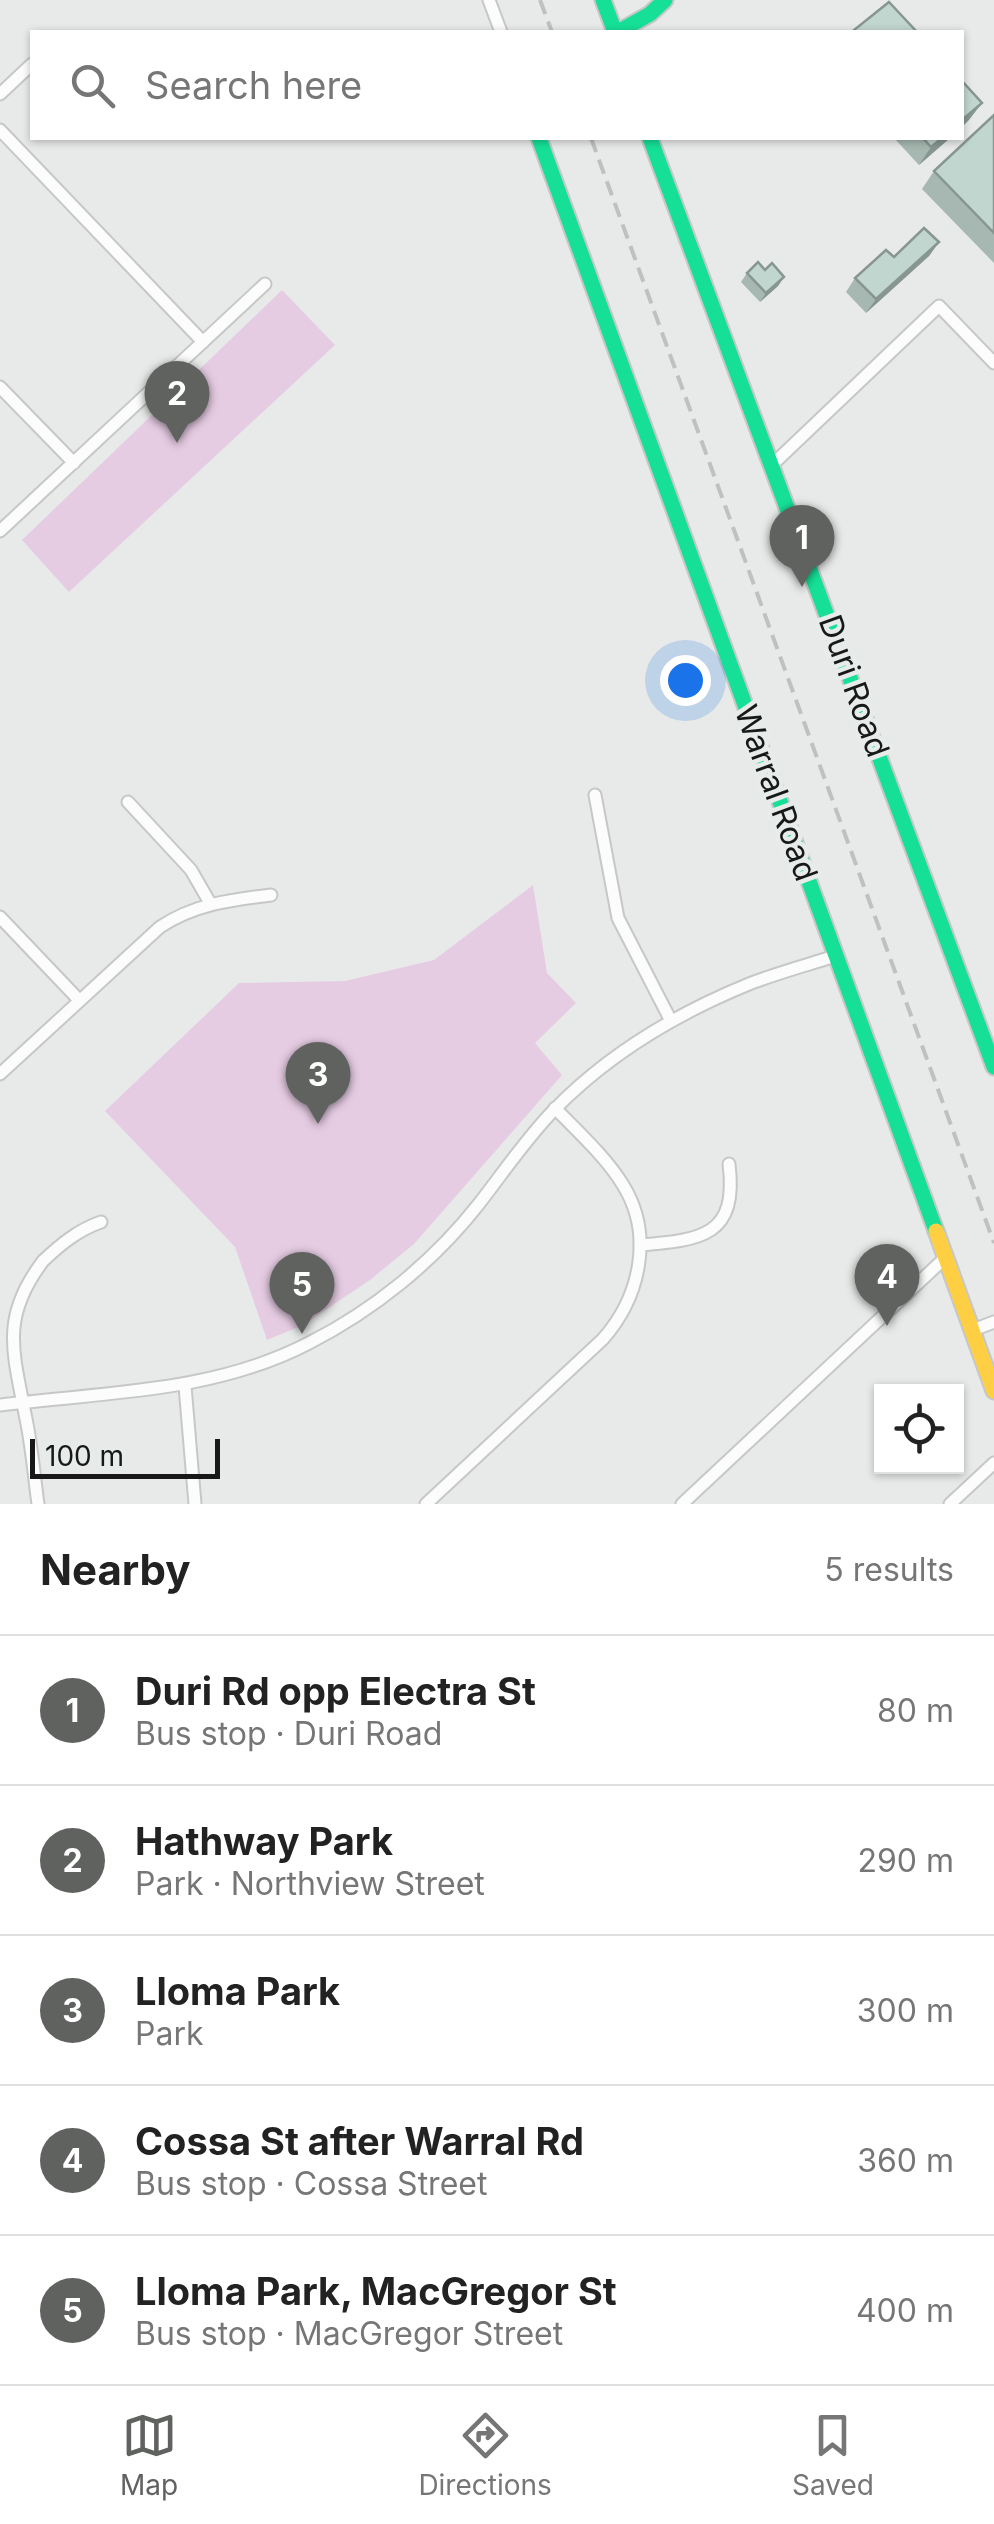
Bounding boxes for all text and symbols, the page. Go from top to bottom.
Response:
search box [30,30,964,140]
icon: search [65,58,120,113]
text: Search here [145,62,362,108]
pin: 2 [144,360,210,443]
pin: 1 [770,504,834,587]
street label: Duri Road [811,609,898,762]
your location [660,655,711,706]
street label: Warral Road [727,700,826,886]
pin: 3 [286,1042,350,1124]
pin: 4 [854,1244,920,1326]
pin: 5 [270,1252,334,1334]
map controls [874,1384,964,1474]
button: locate [874,1384,964,1474]
scale bar [30,1434,220,1478]
text: 100 m [45,1439,124,1473]
text: Nearby [40,1544,191,1595]
text: 5 results [824,1550,954,1589]
text: Duri Rd opp Electra St [135,1668,536,1714]
text: 1 [66,1691,79,1730]
text: 80 m [877,1691,954,1730]
text: Bus stop · Duri Road [135,1714,442,1753]
text: Hathway Park [135,1818,393,1864]
text: 2 [62,1841,83,1880]
text: 290 m [857,1841,954,1880]
text: Park · Northview Street [135,1864,485,1903]
text: Lloma Park [135,1968,340,2014]
text: 3 [62,1991,83,2030]
text: 300 m [857,1991,954,2030]
text: Park [135,2014,204,2053]
text: Cossa St after Warral Rd [135,2118,584,2164]
text: 4 [62,2141,83,2180]
text: 360 m [857,2141,954,2180]
text: Bus stop · Cossa Street [135,2164,487,2203]
text: Lloma Park, MacGregor St [135,2268,617,2314]
text: 5 [62,2291,83,2330]
text: 400 m [856,2291,954,2330]
text: Bus stop · MacGregor Street [135,2314,563,2353]
tab: Map [120,2408,178,2502]
tab: Directions [418,2408,552,2502]
tab: Saved [792,2408,874,2502]

